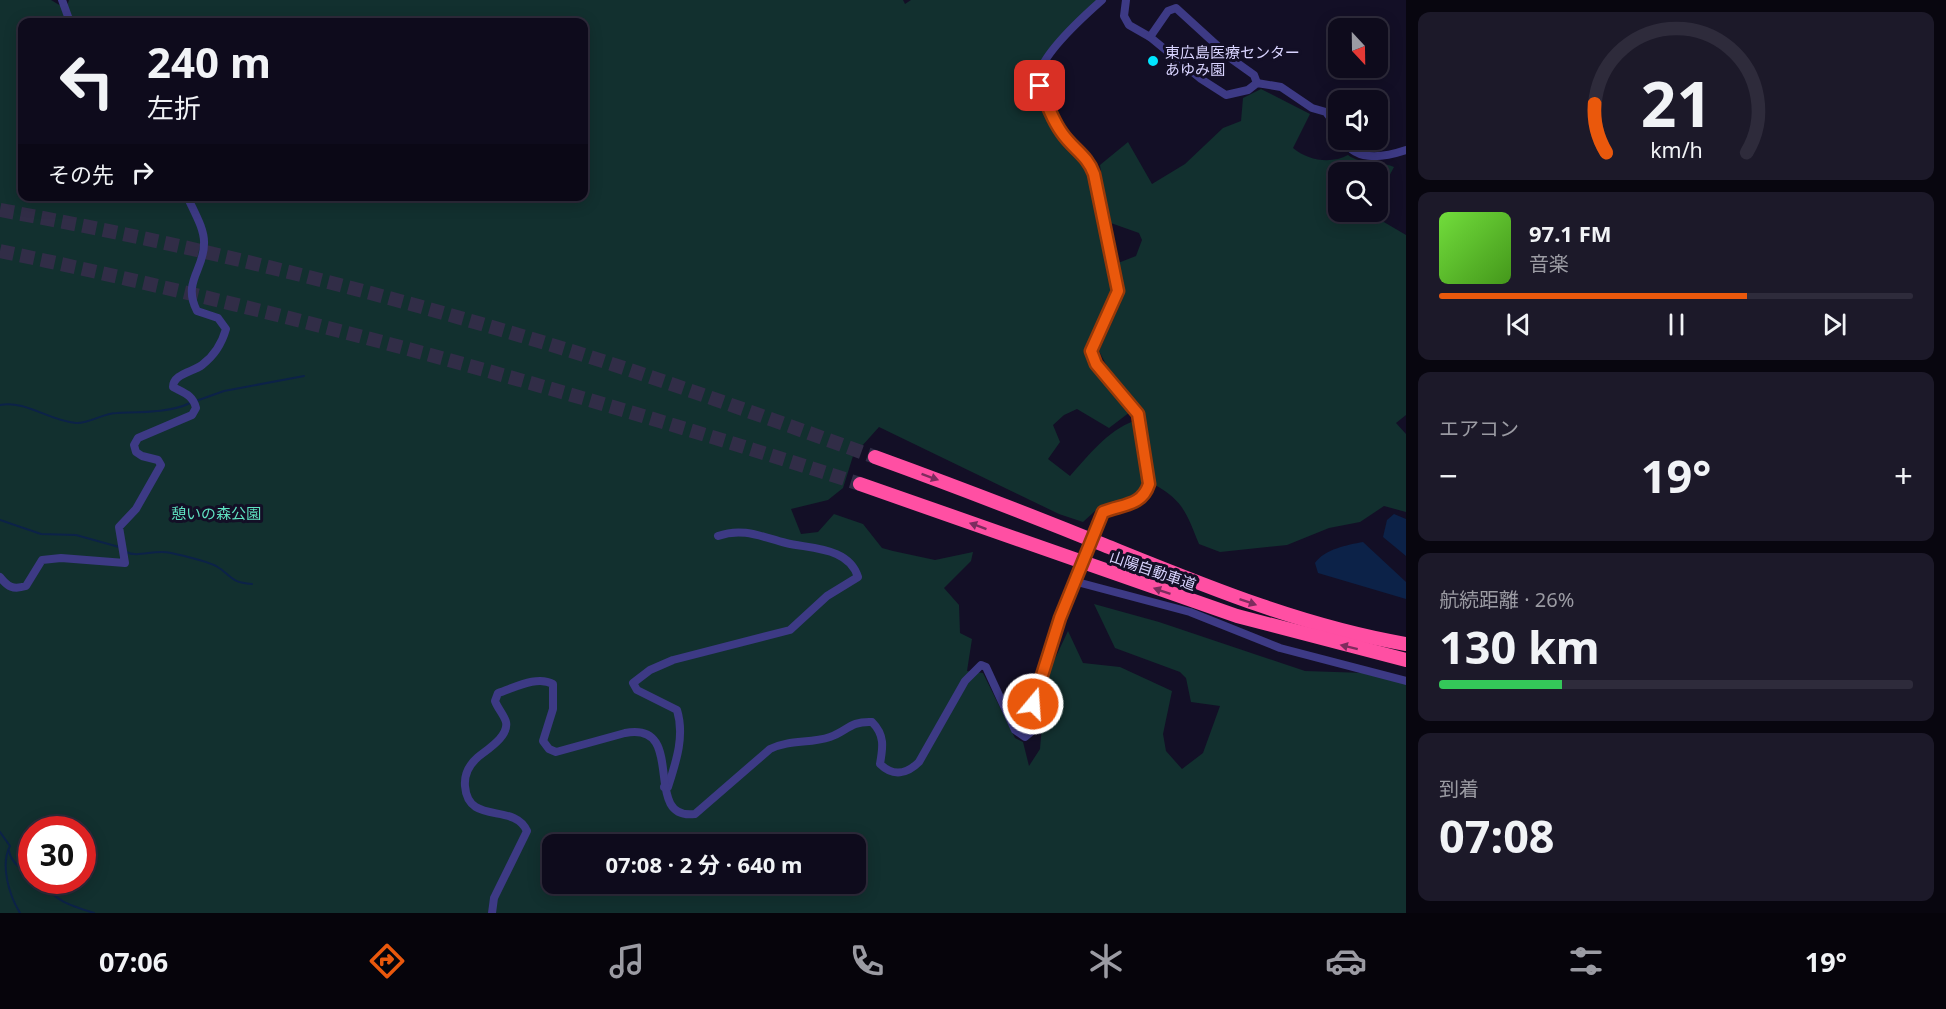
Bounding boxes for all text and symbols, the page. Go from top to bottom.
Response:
north arrow [1328,18,1388,78]
map controls [1328,18,1388,222]
text: 240 m [147,33,271,90]
icon: left [48,42,126,120]
place label: 東広島医療センター あゆみ園 [1165,42,1300,79]
marker: 東広島医療センター あゆみ園 [1146,54,1160,68]
pin [1014,60,1065,111]
text: 21 [1640,60,1712,145]
icon: arrive [1023,69,1056,102]
text: 左折 [147,89,201,126]
button: sound [1328,90,1388,150]
text: km/h [1650,135,1702,164]
icon: right [126,156,159,189]
text: その先 [48,159,114,189]
button: search [1328,162,1388,222]
text: 97.1 FM [1529,218,1611,248]
text: 音楽 [1529,250,1569,277]
icon: previous [1502,308,1535,341]
icon: pause [1660,308,1693,341]
icon: next [1818,308,1851,341]
text: エアコン [1439,415,1519,442]
text: 19° [1641,445,1711,506]
text: − [1439,453,1458,498]
text: + [1894,453,1913,498]
one-way arrow [921,472,939,482]
park label: 憩いの森公園 [171,503,261,523]
one-way arrow [969,521,987,531]
street label: 山陽自動車道 [1107,546,1199,594]
one-way arrow [1153,585,1171,595]
text: 航続距離 · 26% [1439,586,1574,613]
one-way arrow [1239,597,1257,607]
text: 130 km [1439,616,1600,677]
one-way arrow [1340,642,1358,652]
position arrow [1001,672,1065,736]
text: 到着 [1439,775,1479,802]
text: 07:08 [1439,805,1555,866]
speed limit sign: 30 [18,816,96,894]
text: 07:08 · 2 分 · 640 m [606,849,803,879]
icon: directions [366,940,408,982]
icon: music [606,940,648,982]
icon: phone [846,940,888,982]
icon: climate [1085,940,1127,982]
icon: car [1325,940,1367,982]
icon: filters [1565,940,1607,982]
text: 07:06 [99,943,168,980]
text: 19° [1805,943,1847,980]

